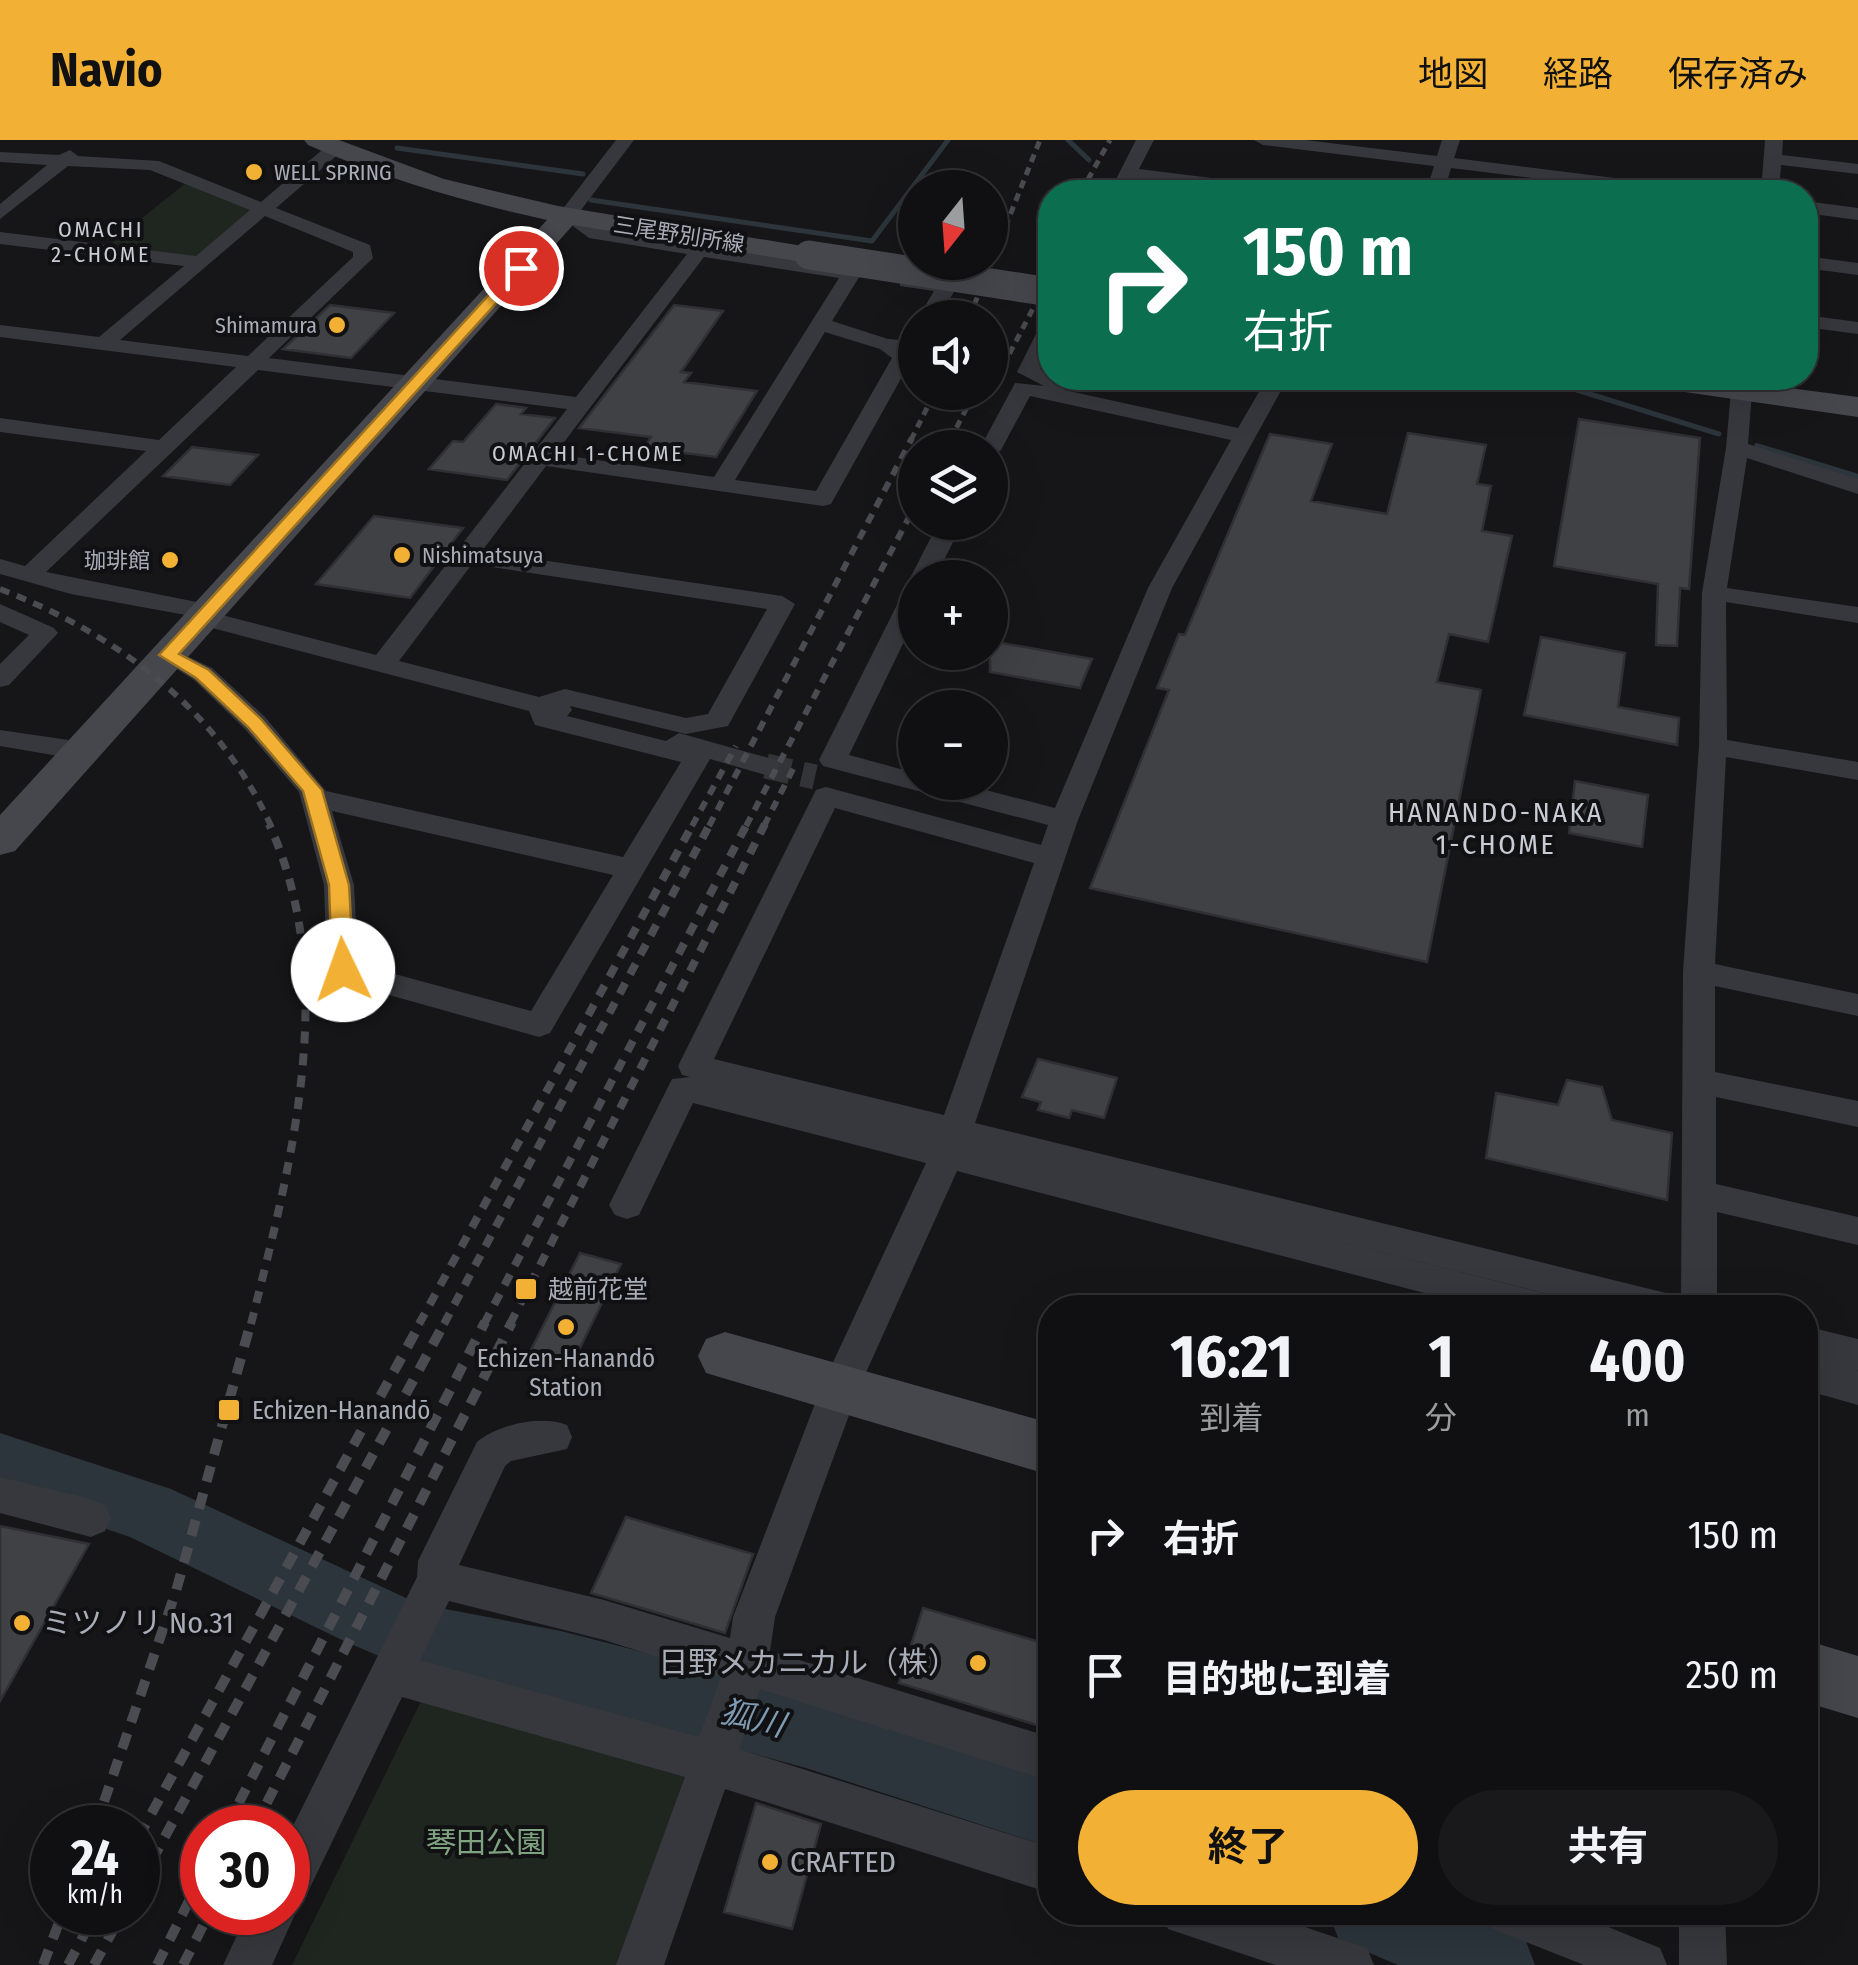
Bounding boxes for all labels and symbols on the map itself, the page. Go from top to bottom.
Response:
place label: WELL SPRING [274,159,392,186]
marker: WELL SPRING [243,161,265,183]
north arrow [898,170,1008,280]
street label: 三尾野別所線 [612,211,746,258]
district label: OMACHI 2-CHOME [51,216,151,268]
pin [479,226,564,311]
place label: Shimamura [215,312,317,339]
marker: Shimamura [326,314,348,336]
district label: OMACHI 1-CHOME [492,440,684,467]
place label: Nishimatsuya [422,542,544,569]
marker: Nishimatsuya [391,544,413,566]
place label: 珈琲館 [84,547,150,574]
marker: 珈琲館 [159,549,181,571]
district label: HANANDO-NAKA 1-CHOME [1388,796,1604,861]
position arrow [291,918,395,1022]
place label: 越前花堂 [548,1275,648,1305]
marker: 越前花堂 [513,1276,539,1302]
marker: Echizen-Hanandō Station [555,1316,577,1338]
place label: Echizen-Hanandō Station [477,1344,655,1403]
place label: Echizen-Hanandō [252,1396,430,1426]
marker: Echizen-Hanandō [216,1397,242,1423]
place label: ミツノリ No.31 [42,1605,234,1641]
marker: ミツノリ No.31 [11,1612,33,1634]
place label: 日野メカニカル（株） [658,1645,958,1681]
marker: 日野メカニカル（株） [967,1652,989,1674]
water label: 狐川 [717,1692,792,1745]
speed limit sign: 30 [180,1805,310,1935]
park label: 琴田公園 [426,1825,546,1861]
place label: CRAFTED [790,1844,896,1880]
marker: CRAFTED [759,1851,781,1873]

